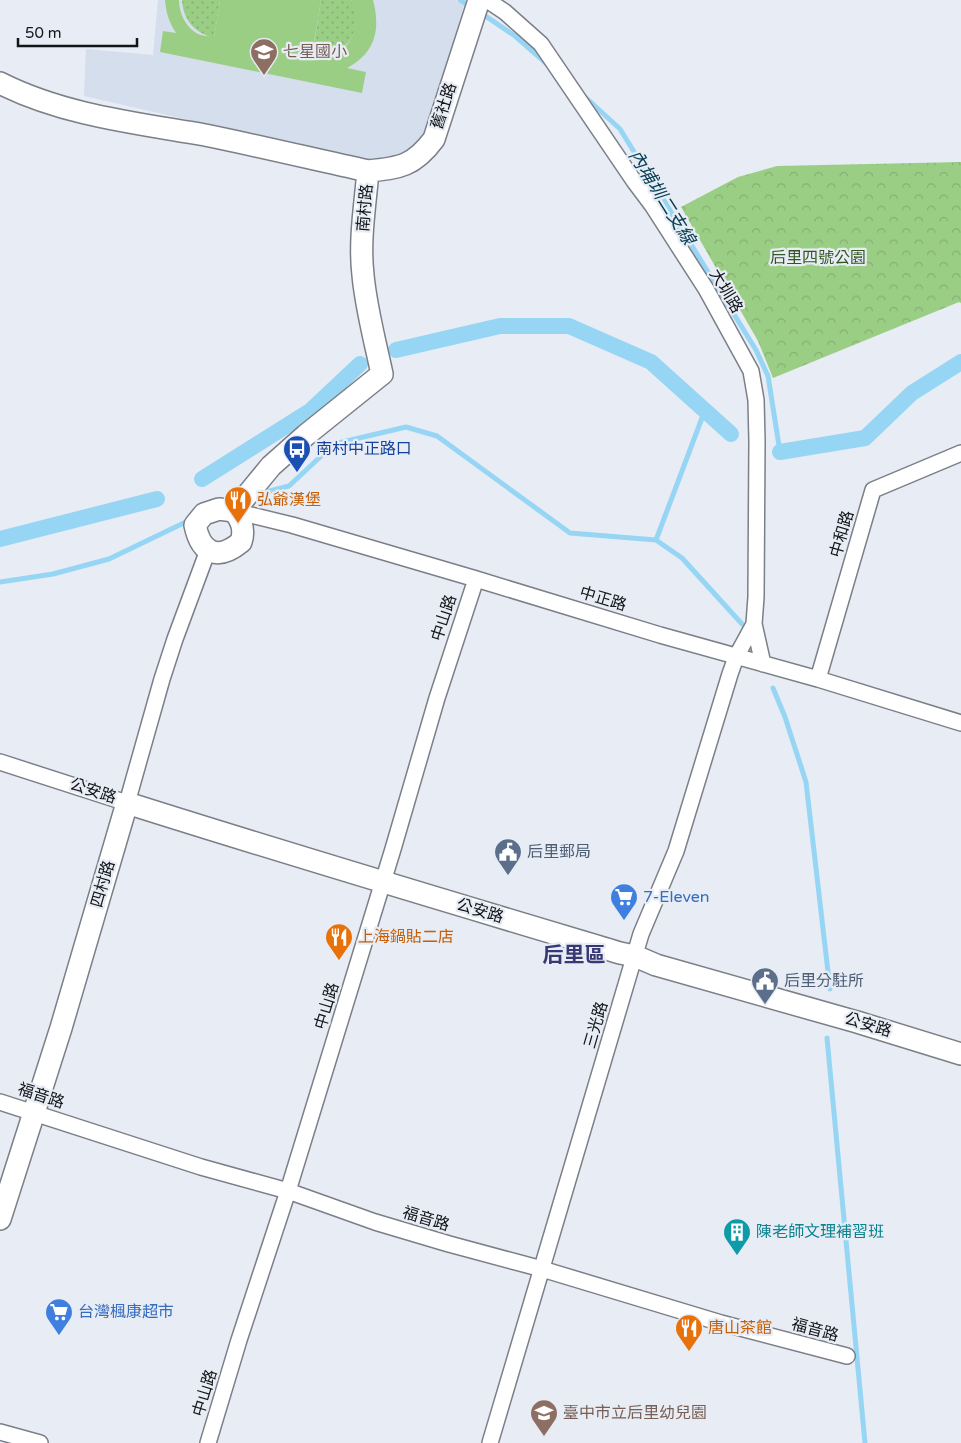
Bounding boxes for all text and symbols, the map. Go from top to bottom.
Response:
scale bar [18,15,136,47]
text: 50 m [25,24,62,42]
school or university icon: 七星國小 [249,37,279,76]
place label: 七星國小 [283,42,347,62]
street label: 舊社路 [427,80,461,132]
water label: 內埔圳二支線 [624,145,701,250]
street label: 南村路 [353,183,377,233]
park label: 后里四號公園 [770,248,866,268]
street label: 大圳路 [705,265,747,317]
bus stop icon: 南村中正路口 [282,434,312,473]
place label: 南村中正路口 [316,439,412,459]
restaurant icon: 弘爺漢堡 [223,485,253,524]
place label: 弘爺漢堡 [257,490,321,510]
street label: 中和路 [826,508,858,560]
street label: 中正路 [577,582,629,616]
street label: 中山路 [427,592,461,644]
street label: 公安路 [67,774,119,808]
public building icon: 后里郵局 [493,837,523,876]
place label: 后里郵局 [527,842,591,862]
street label: 四村路 [87,858,119,910]
supermarket icon: 7-Eleven [609,882,639,921]
place label: 7-Eleven [643,887,710,907]
street label: 公安路 [454,894,506,928]
restaurant icon: 上海鍋貼二店 [324,922,354,961]
place label: 上海鍋貼二店 [358,927,454,947]
district label: 后里區 [543,943,606,968]
public building icon: 后里分駐所 [750,966,780,1005]
place label: 后里分駐所 [784,971,864,991]
street label: 中山路 [310,980,344,1032]
street label: 三光路 [580,999,612,1051]
street label: 公安路 [842,1008,894,1042]
street label: 福音路 [15,1079,67,1113]
street label: 福音路 [400,1202,452,1236]
building icon: 陳老師文理補習班 [722,1217,752,1256]
place label: 陳老師文理補習班 [756,1222,884,1242]
supermarket icon: 台灣楓康超市 [44,1297,74,1336]
place label: 台灣楓康超市 [78,1302,174,1322]
restaurant icon: 唐山茶館 [674,1313,704,1352]
street label: 福音路 [789,1314,841,1346]
place label: 唐山茶館 [708,1318,772,1338]
street label: 中山路 [188,1367,222,1419]
school or university icon: 臺中市立后里幼兒園 [529,1398,559,1437]
place label: 臺中市立后里幼兒園 [563,1403,707,1423]

